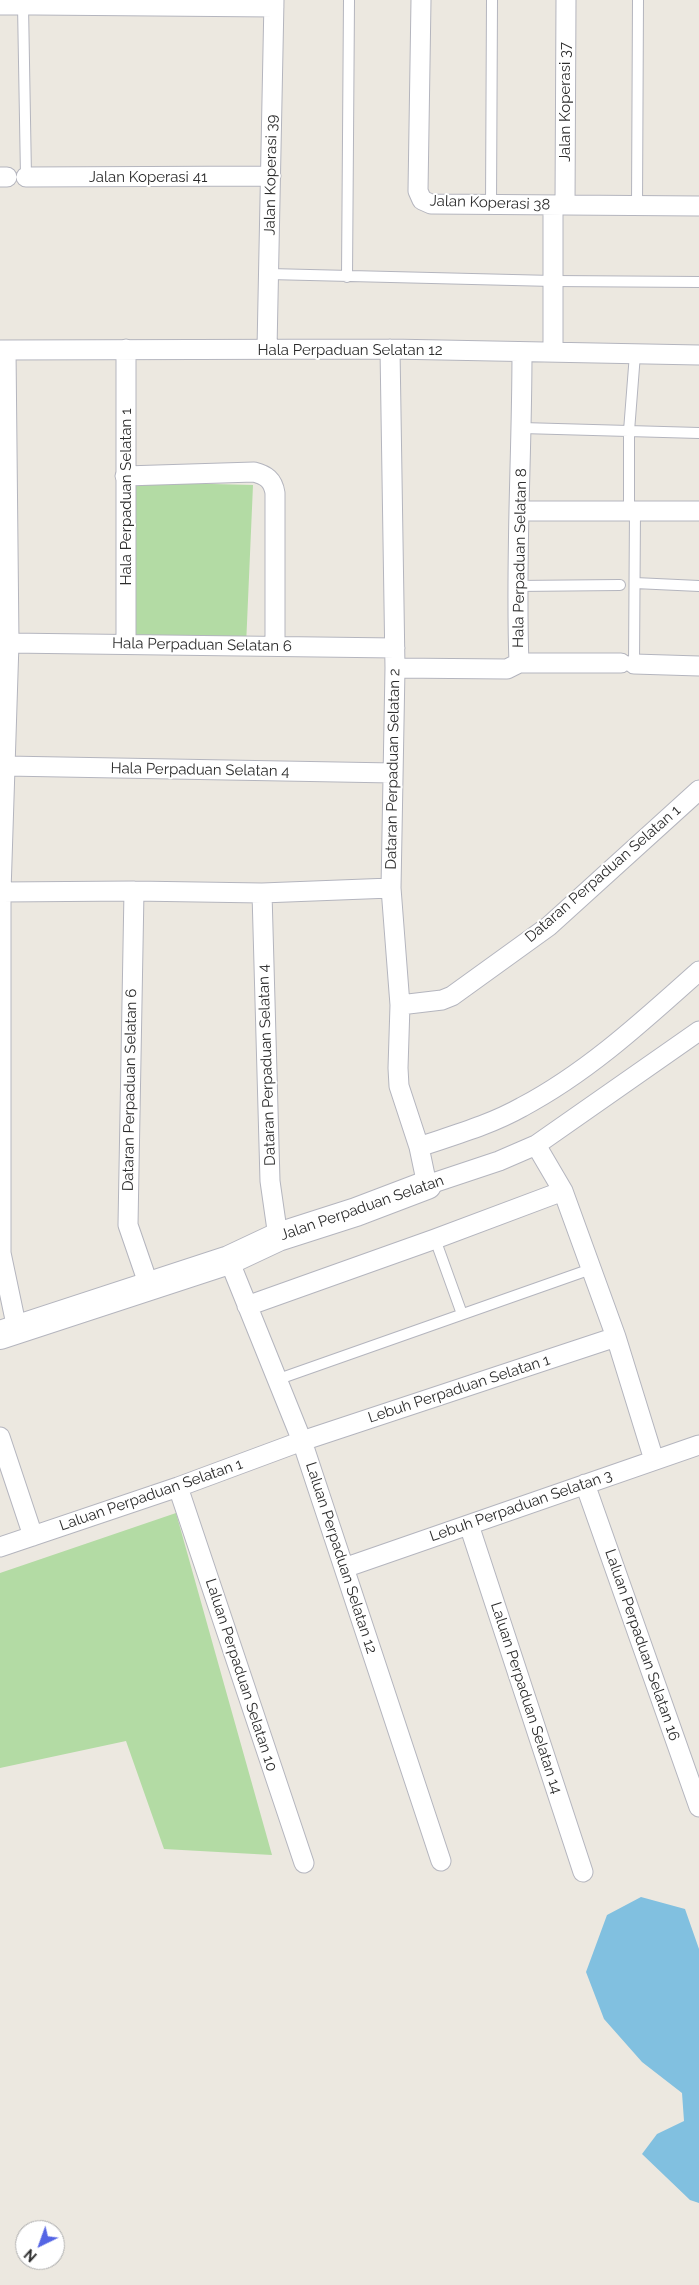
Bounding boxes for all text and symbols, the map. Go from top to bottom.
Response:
street label: Jalan Koperasi 37 [556,42,574,162]
street label: Jalan Koperasi 39 [261,114,281,236]
street label: Jalan Koperasi 41 [89,168,207,186]
street label: Jalan Koperasi 38 [429,192,551,214]
street label: Hala Perpaduan Selatan 12 [257,341,443,359]
street label: Hala Perpaduan Selatan 1 [117,408,135,586]
street label: Hala Perpaduan Selatan 8 [509,468,531,648]
street label: Hala Perpaduan Selatan 6 [112,634,292,656]
street label: Dataran Perpaduan Selatan 2 [382,668,404,870]
street label: Hala Perpaduan Selatan 4 [110,759,290,781]
street label: Dataran Perpaduan Selatan 1 [522,802,684,946]
street label: Dataran Perpaduan Selatan 4 [254,964,280,1166]
street label: Dataran Perpaduan Selatan 6 [119,989,141,1191]
street label: Jalan Perpaduan Selatan [278,1172,446,1244]
street label: Lebuh Perpaduan Selatan 1 [366,1351,552,1427]
street label: Laluan Perpaduan Selatan 1 [57,1455,245,1535]
street label: Laluan Perpaduan Selatan 12 [301,1460,381,1656]
street label: Lebuh Perpaduan Selatan 3 [427,1466,615,1546]
street label: Laluan Perpaduan Selatan 16 [601,1547,683,1743]
street label: Laluan Perpaduan Selatan 10 [201,1576,281,1774]
street label: Laluan Perpaduan Selatan 14 [486,1600,566,1796]
north arrow [15,2220,65,2270]
text: N [21,2246,40,2265]

